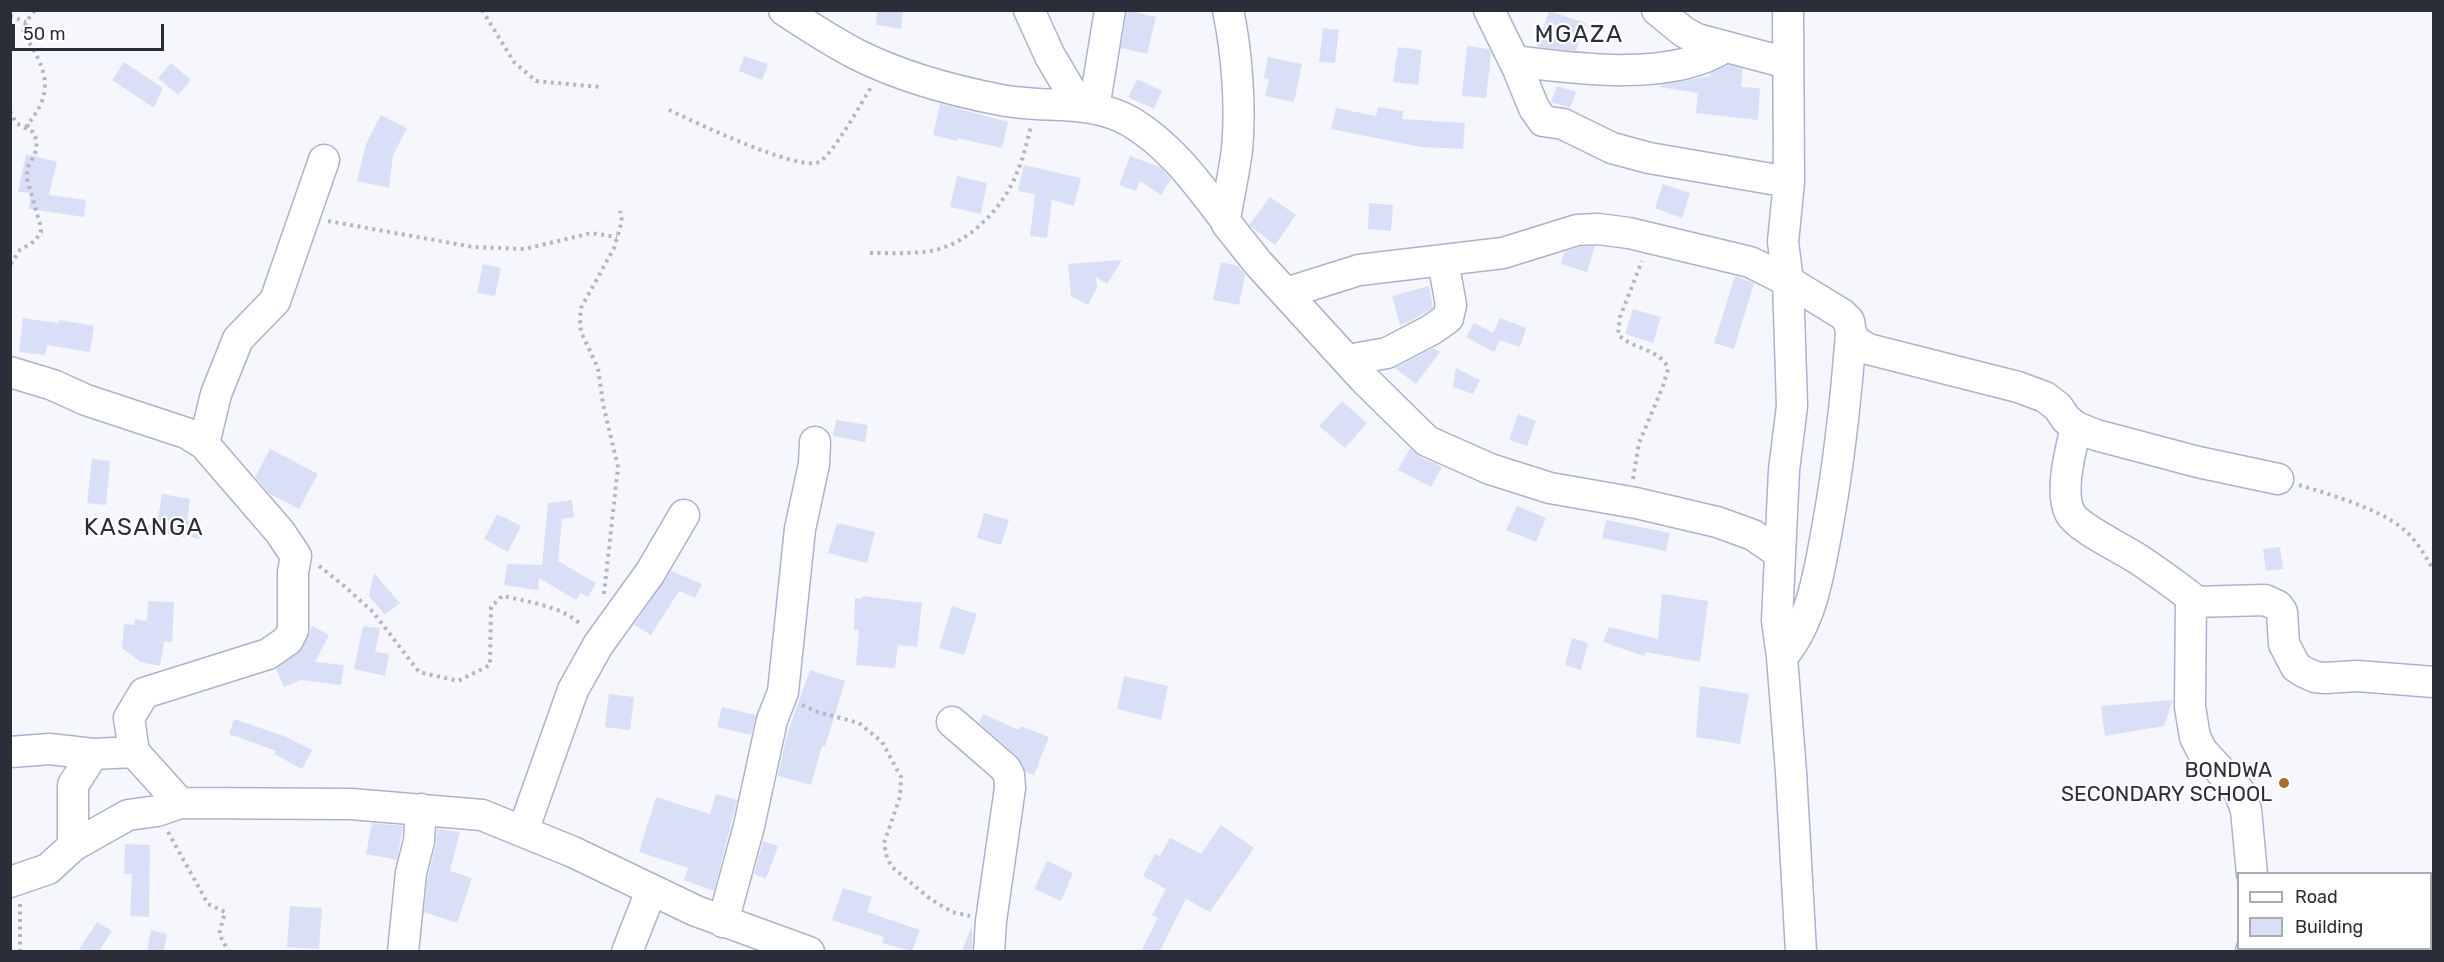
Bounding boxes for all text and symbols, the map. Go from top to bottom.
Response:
scale bar [15,12,166,50]
district label: MGAZA [1534,21,1624,49]
text: 50 m [23,23,66,45]
district label: KASANGA [84,514,204,542]
place label: BONDWA SECONDARY SCHOOL [2061,758,2272,808]
marker: BONDWA SECONDARY SCHOOL [2277,776,2291,790]
legend [2237,872,2432,950]
text: Road [2295,886,2338,908]
text: Building [2295,916,2363,938]

